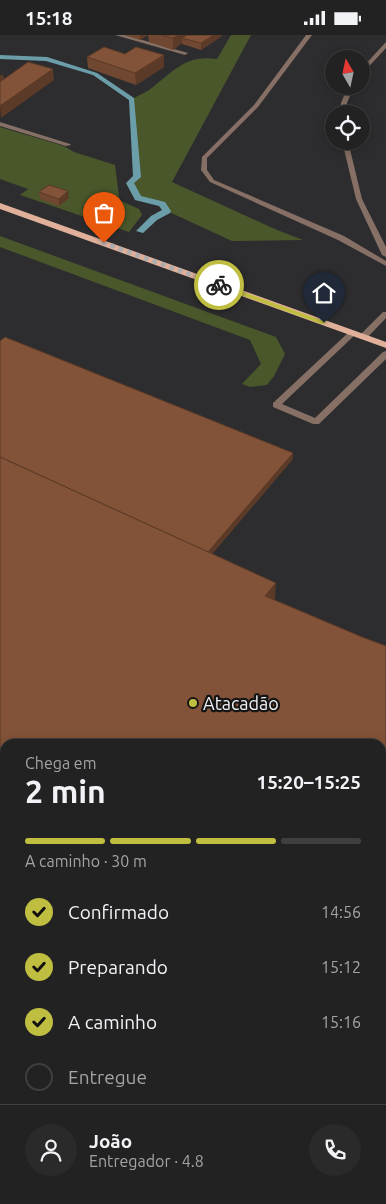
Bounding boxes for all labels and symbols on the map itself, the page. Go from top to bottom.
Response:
north arrow [325,50,370,95]
pin [83,192,125,243]
courier [194,260,244,310]
pin [303,272,345,323]
place label: Atacadão [203,693,279,713]
marker: Atacadão [187,697,199,709]

